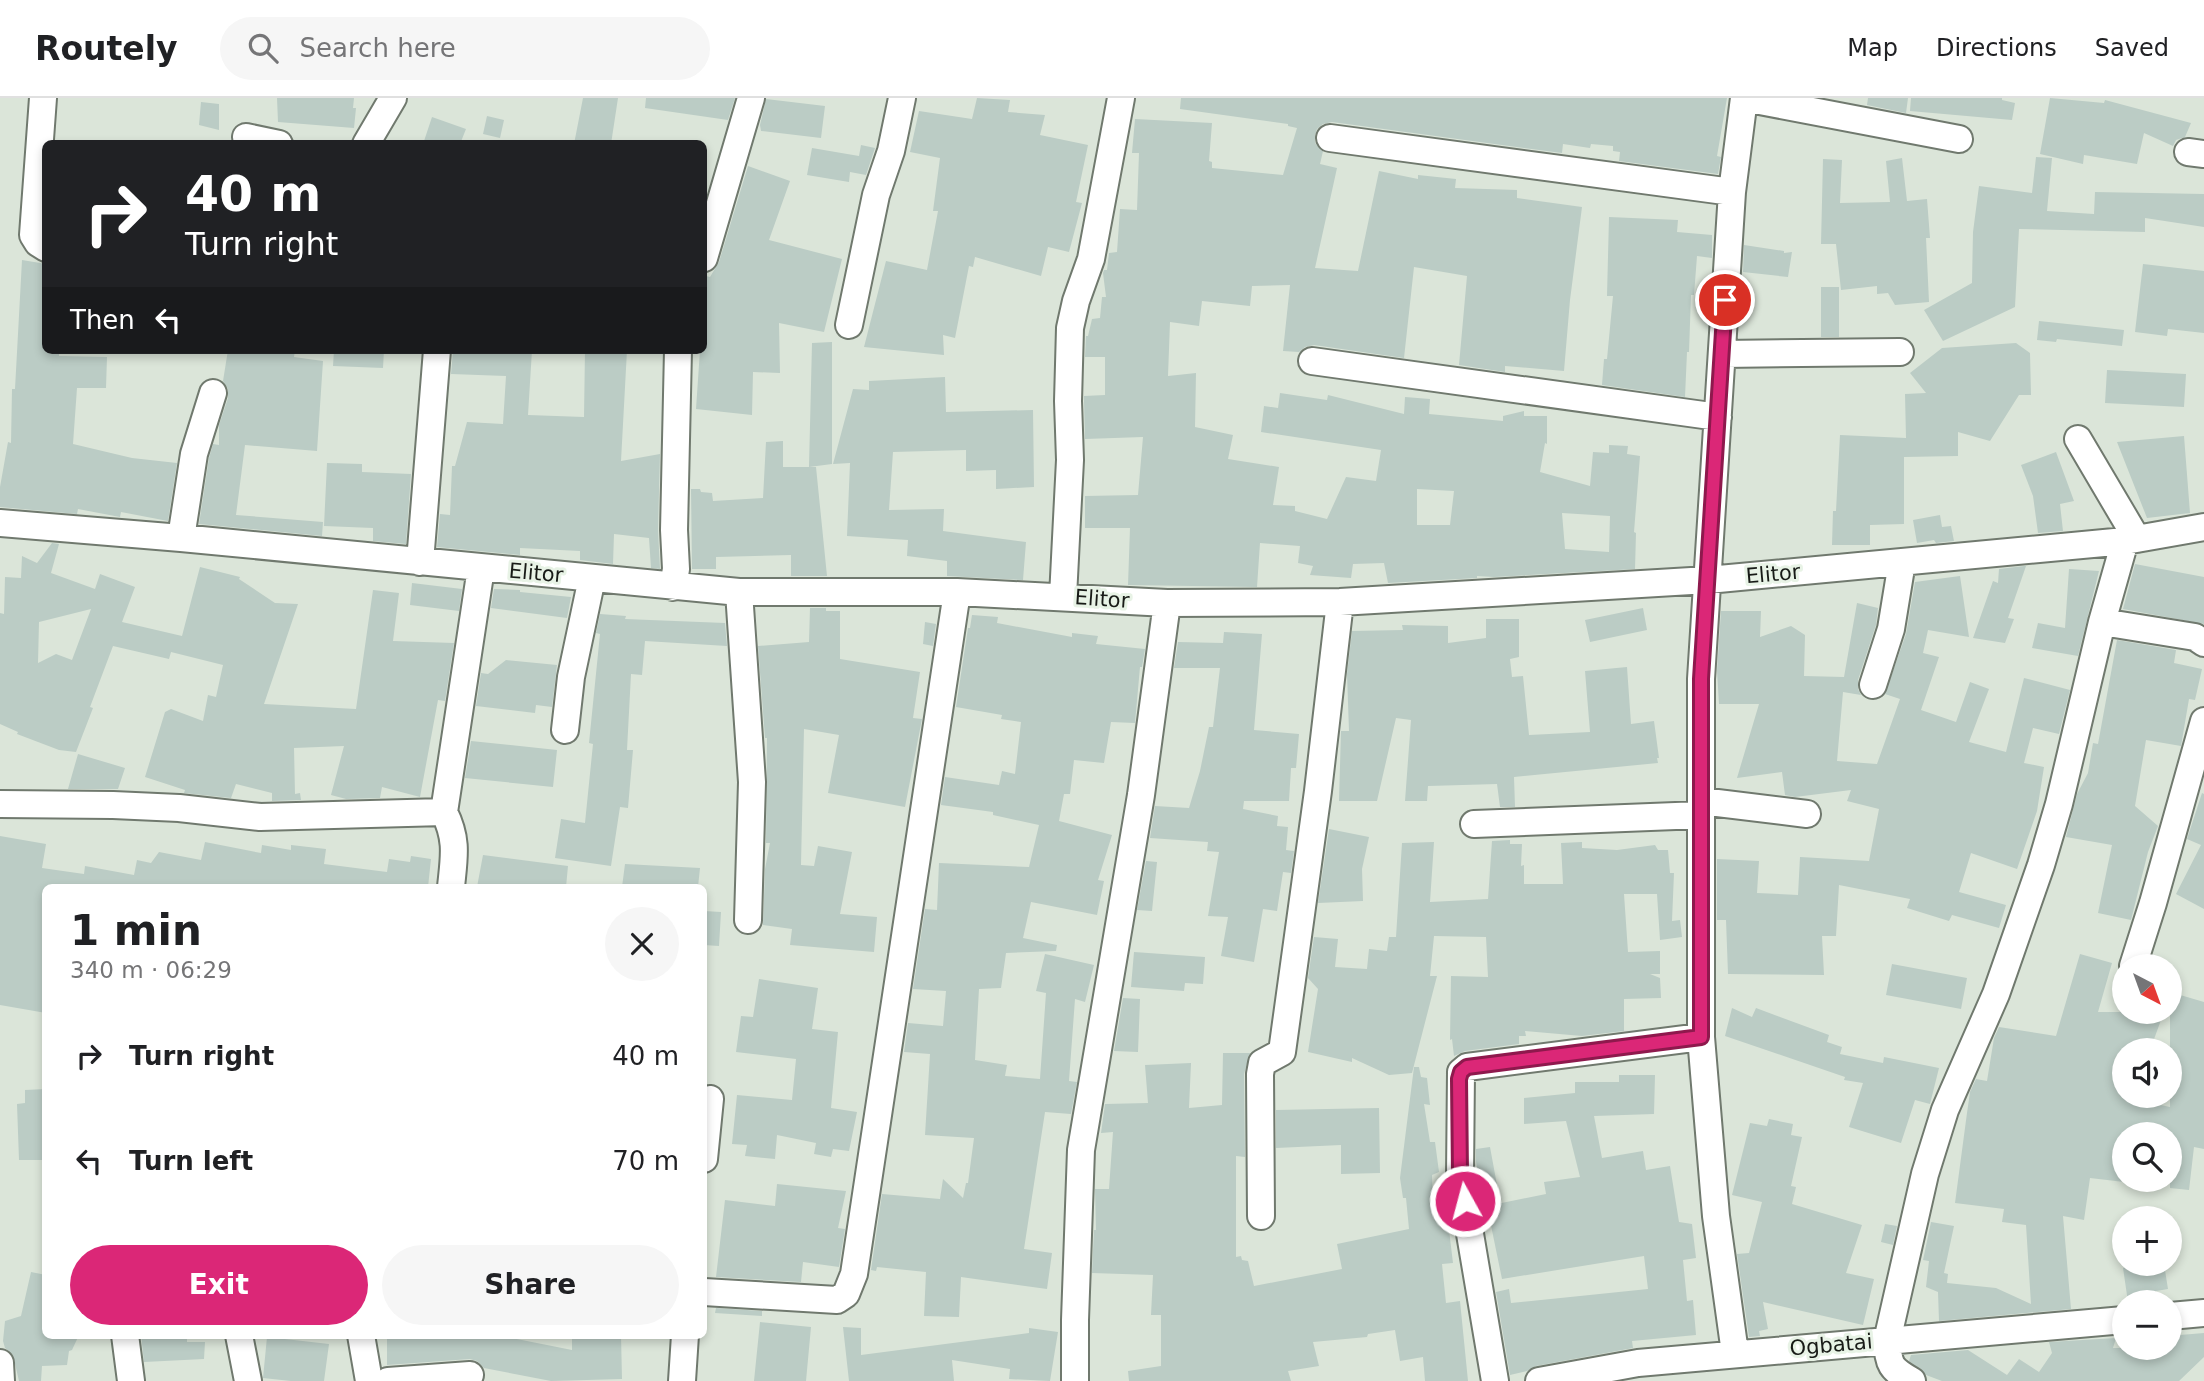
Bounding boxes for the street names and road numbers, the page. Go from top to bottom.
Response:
street label: Elitor [508,559,565,587]
street label: Elitor [1745,560,1802,588]
street label: Elitor [1074,585,1130,613]
street label: Ogbatai [1789,1329,1873,1361]

